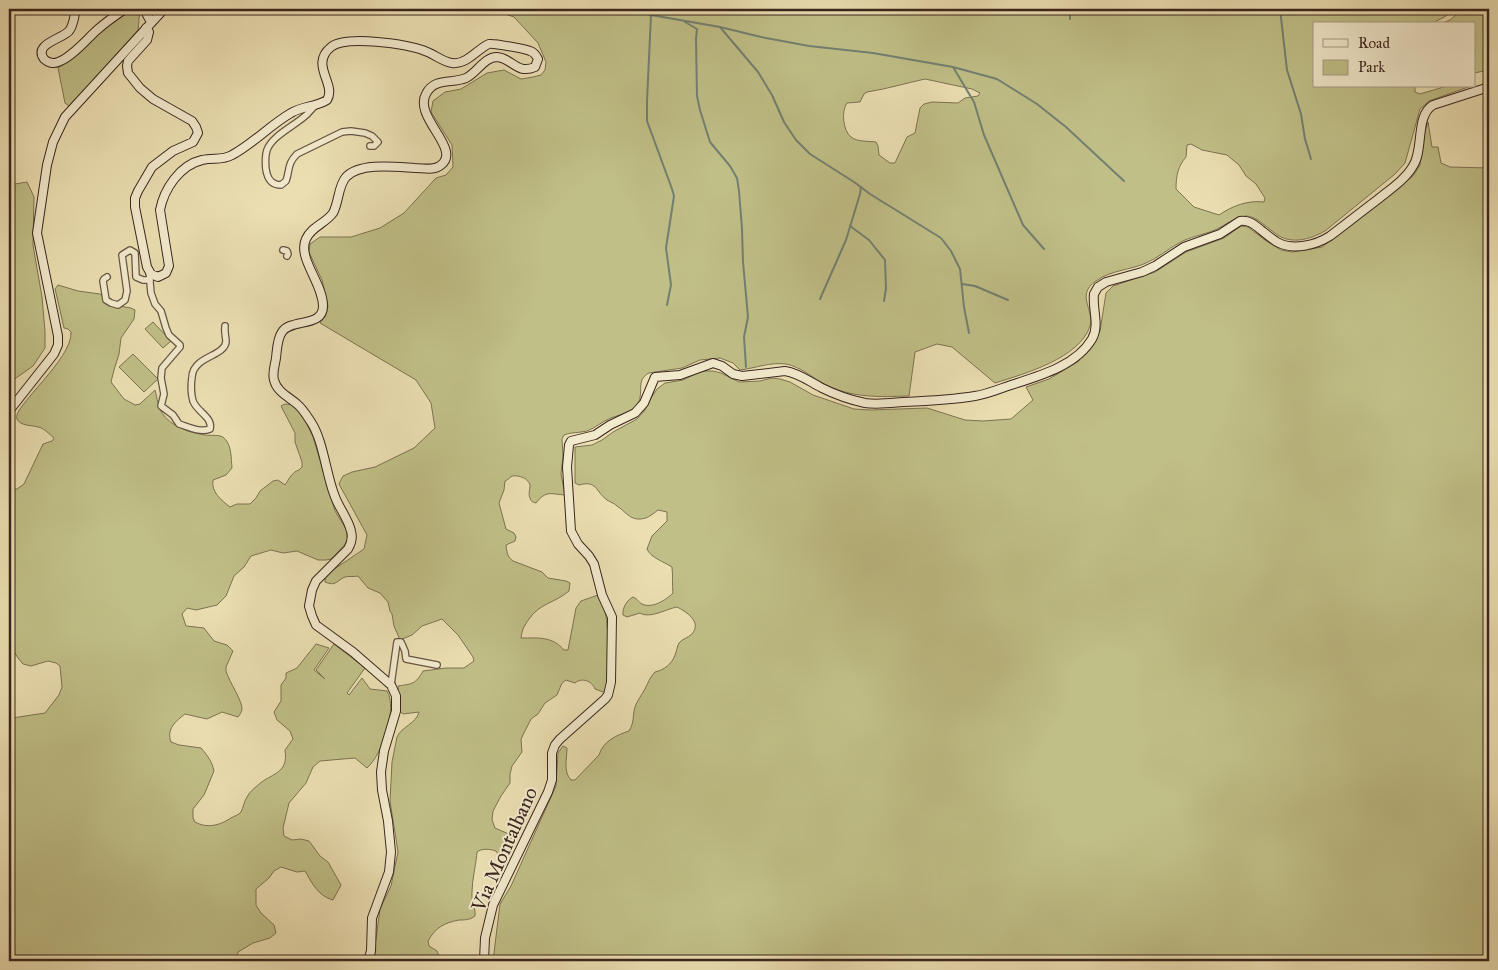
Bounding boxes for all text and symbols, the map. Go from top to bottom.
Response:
legend [1313,22,1476,88]
text: Road [1358,34,1390,52]
text: Park [1358,58,1385,76]
street label: Via Montalbano [465,783,542,916]

